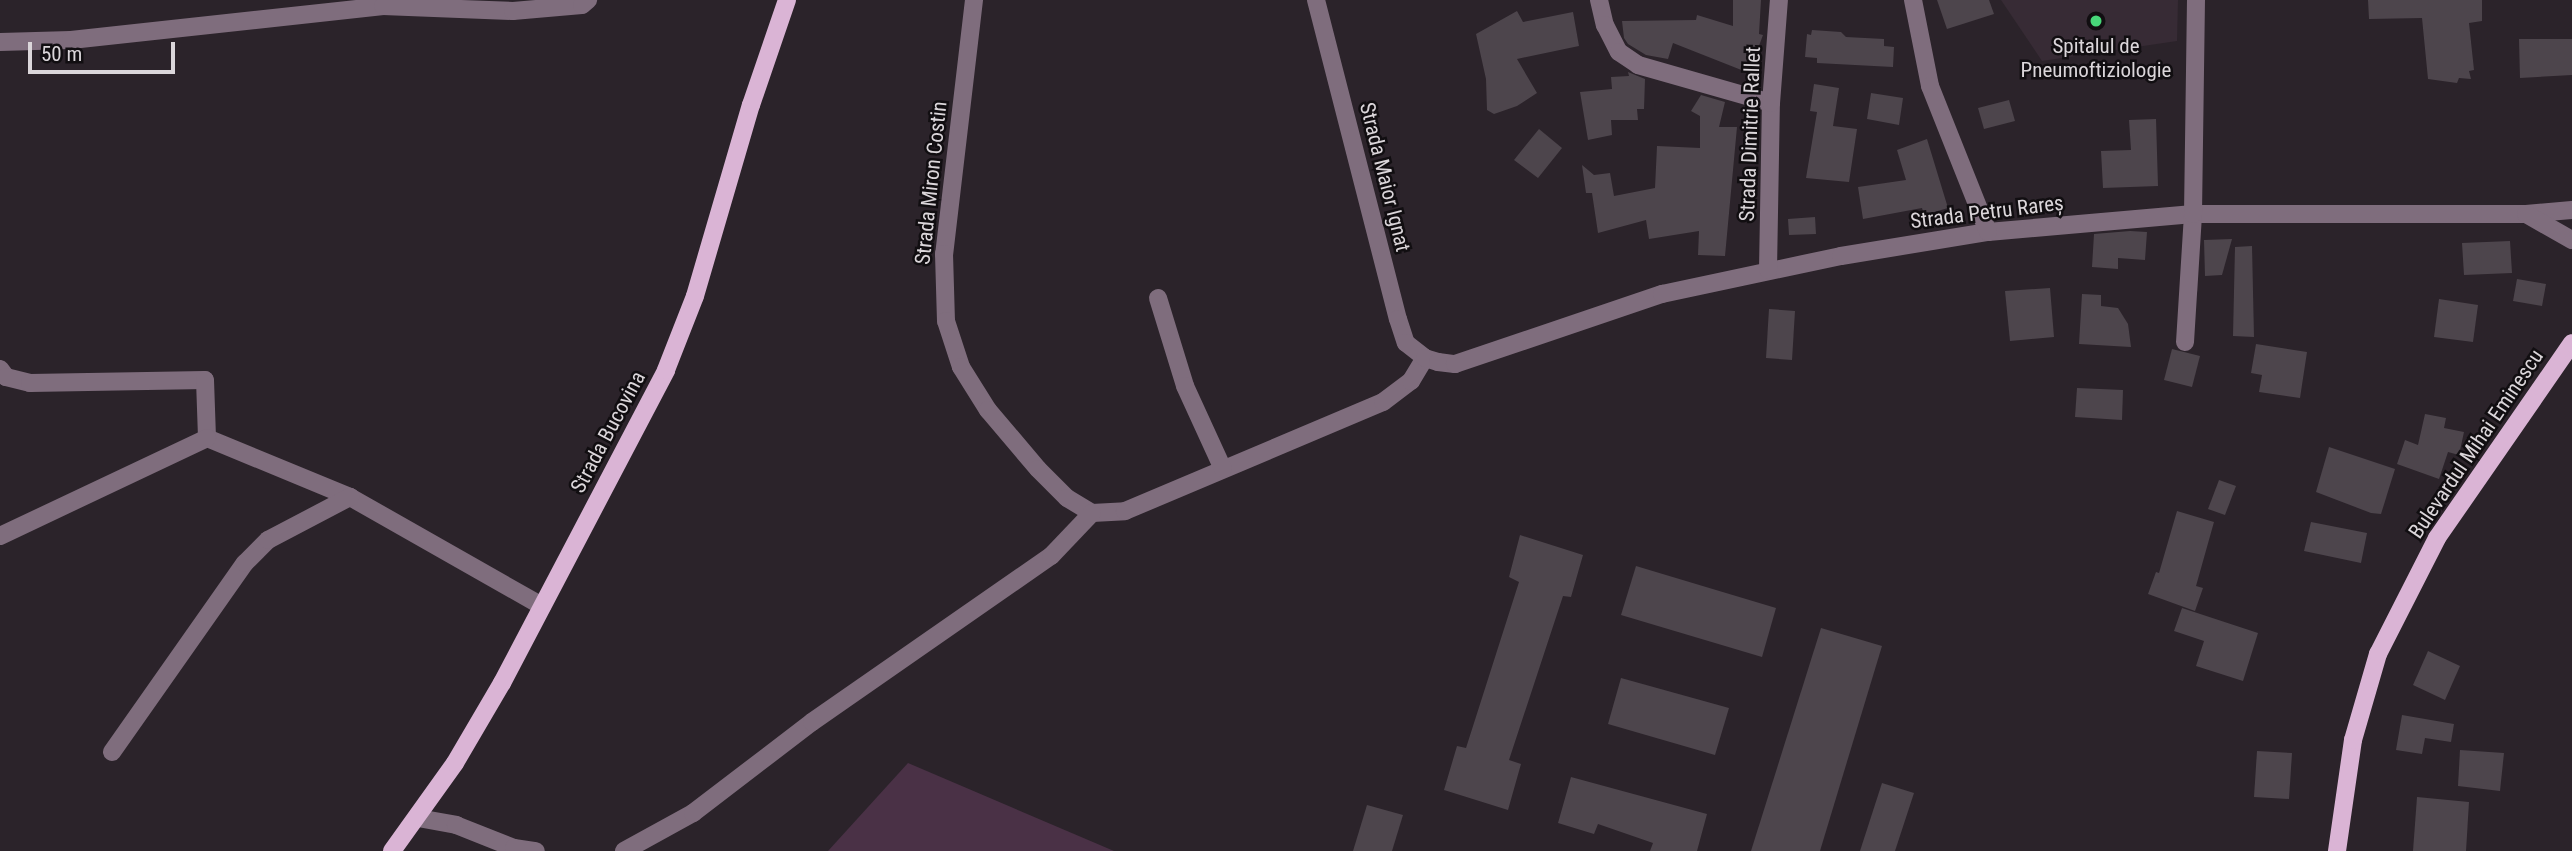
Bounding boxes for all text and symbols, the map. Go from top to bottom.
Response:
marker: Spitalul de Pneumoftiziologie [2086,11,2106,31]
scale bar [32,28,178,72]
place label: Spitalul de Pneumoftiziologie [2021,33,2171,83]
text: 50 m [41,42,82,66]
street label: Strada Dimitrie Rallet [1734,46,1766,222]
street label: Strada Miron Costin [910,100,952,266]
street label: Strada Maior Ignat [1354,100,1416,254]
street label: Strada Petru Rareș [1909,190,2065,234]
street label: Bulevardul Mihai Eminescu [2403,345,2549,543]
street label: Strada Bucovina [565,367,651,497]

